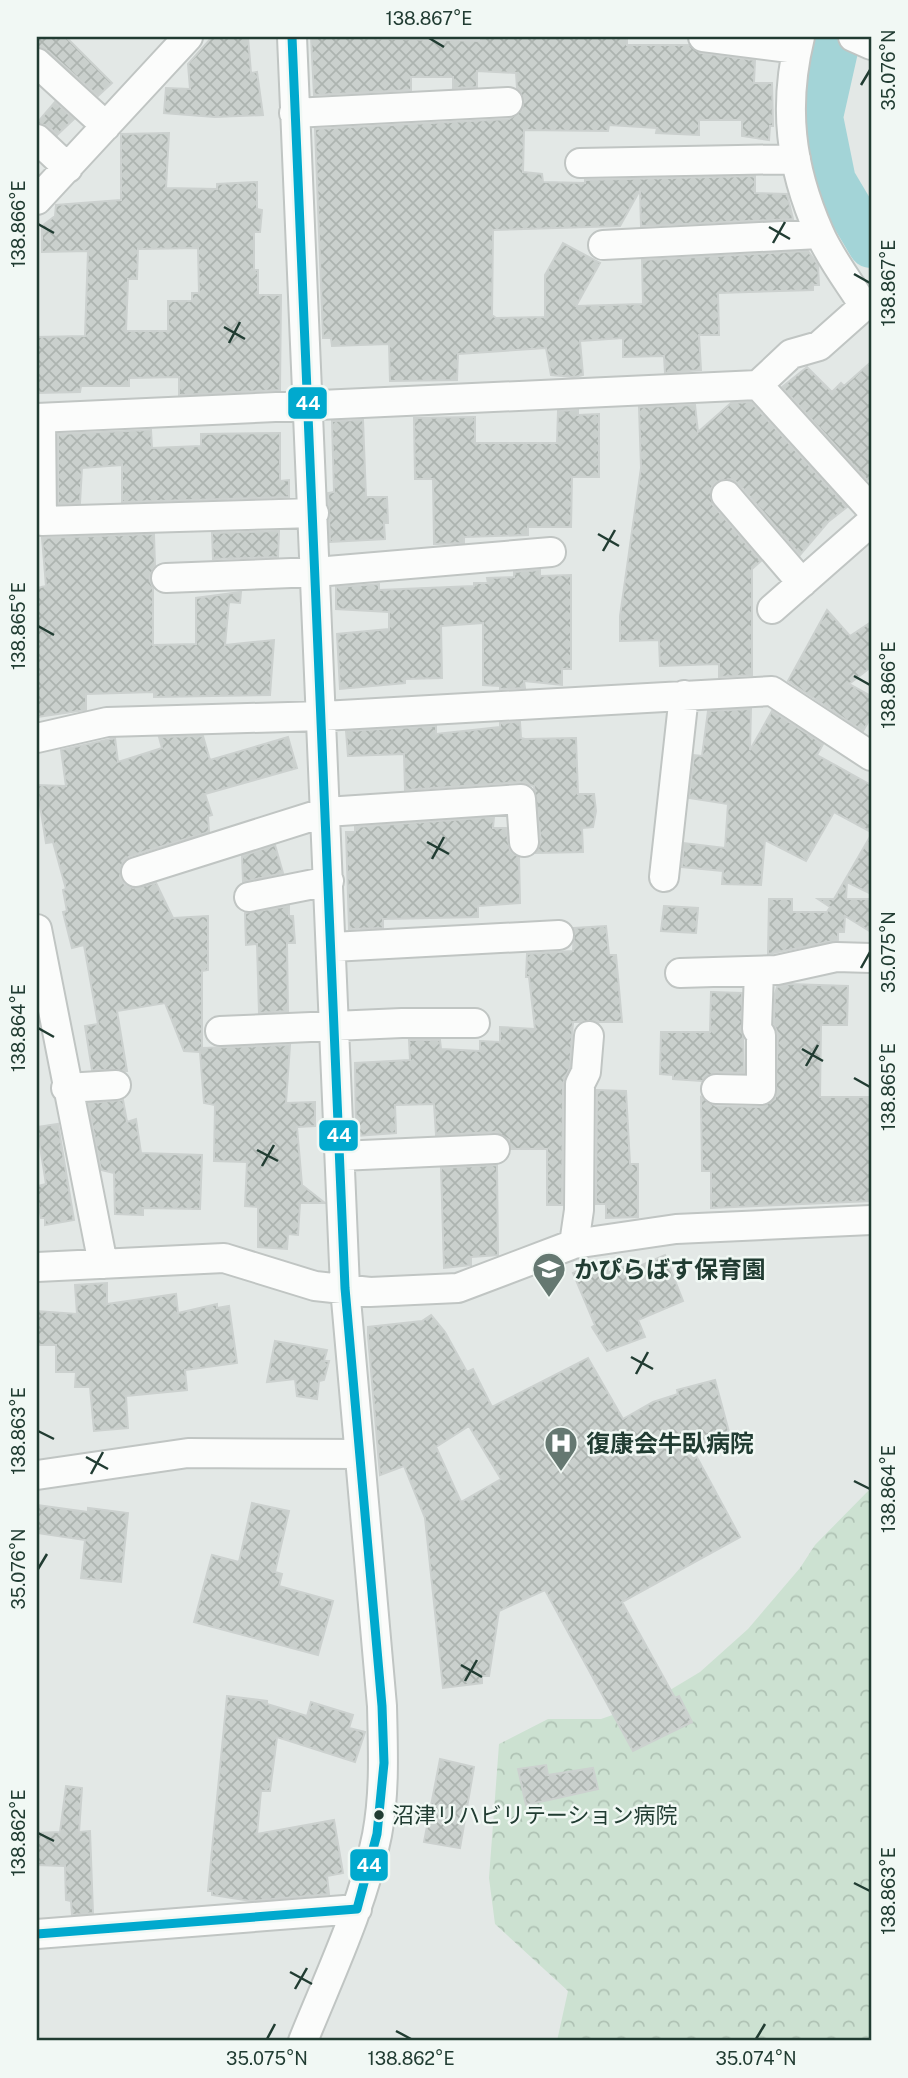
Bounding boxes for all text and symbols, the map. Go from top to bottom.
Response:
text: 138.867°E [386,8,472,29]
text: 35.076°N [878,29,899,111]
text: 138.866°E [8,180,29,268]
text: 138.867°E [878,240,899,326]
line badge: 44 [287,386,328,420]
text: 44 [296,392,320,414]
text: 138.865°E [8,582,29,670]
text: 138.866°E [878,641,899,729]
text: 35.075°N [878,911,899,993]
text: 138.864°E [8,984,29,1072]
text: 138.865°E [878,1043,899,1131]
line badge: 44 [318,1119,359,1152]
text: 44 [327,1124,351,1146]
school or university icon: かぴらばす保育園 [530,1250,568,1299]
place label: かぴらばす保育園 [574,1255,766,1283]
text: 138.863°E [8,1387,29,1475]
hospital icon: 復康会牛臥病院 [542,1424,580,1473]
place label: 復康会牛臥病院 [586,1429,754,1457]
text: 138.864°E [878,1445,899,1533]
text: 35.076°N [8,1528,29,1610]
text: 138.862°E [8,1789,29,1877]
place label: 沼津リハビリテーション病院 [392,1802,678,1828]
marker: 沼津リハビリテーション病院 [372,1808,386,1822]
text: 138.863°E [878,1847,899,1935]
line badge: 44 [349,1848,389,1882]
text: 44 [357,1854,381,1876]
text: 35.075°N [226,2048,308,2069]
text: 138.862°E [367,2048,455,2069]
text: 35.074°N [715,2048,797,2069]

